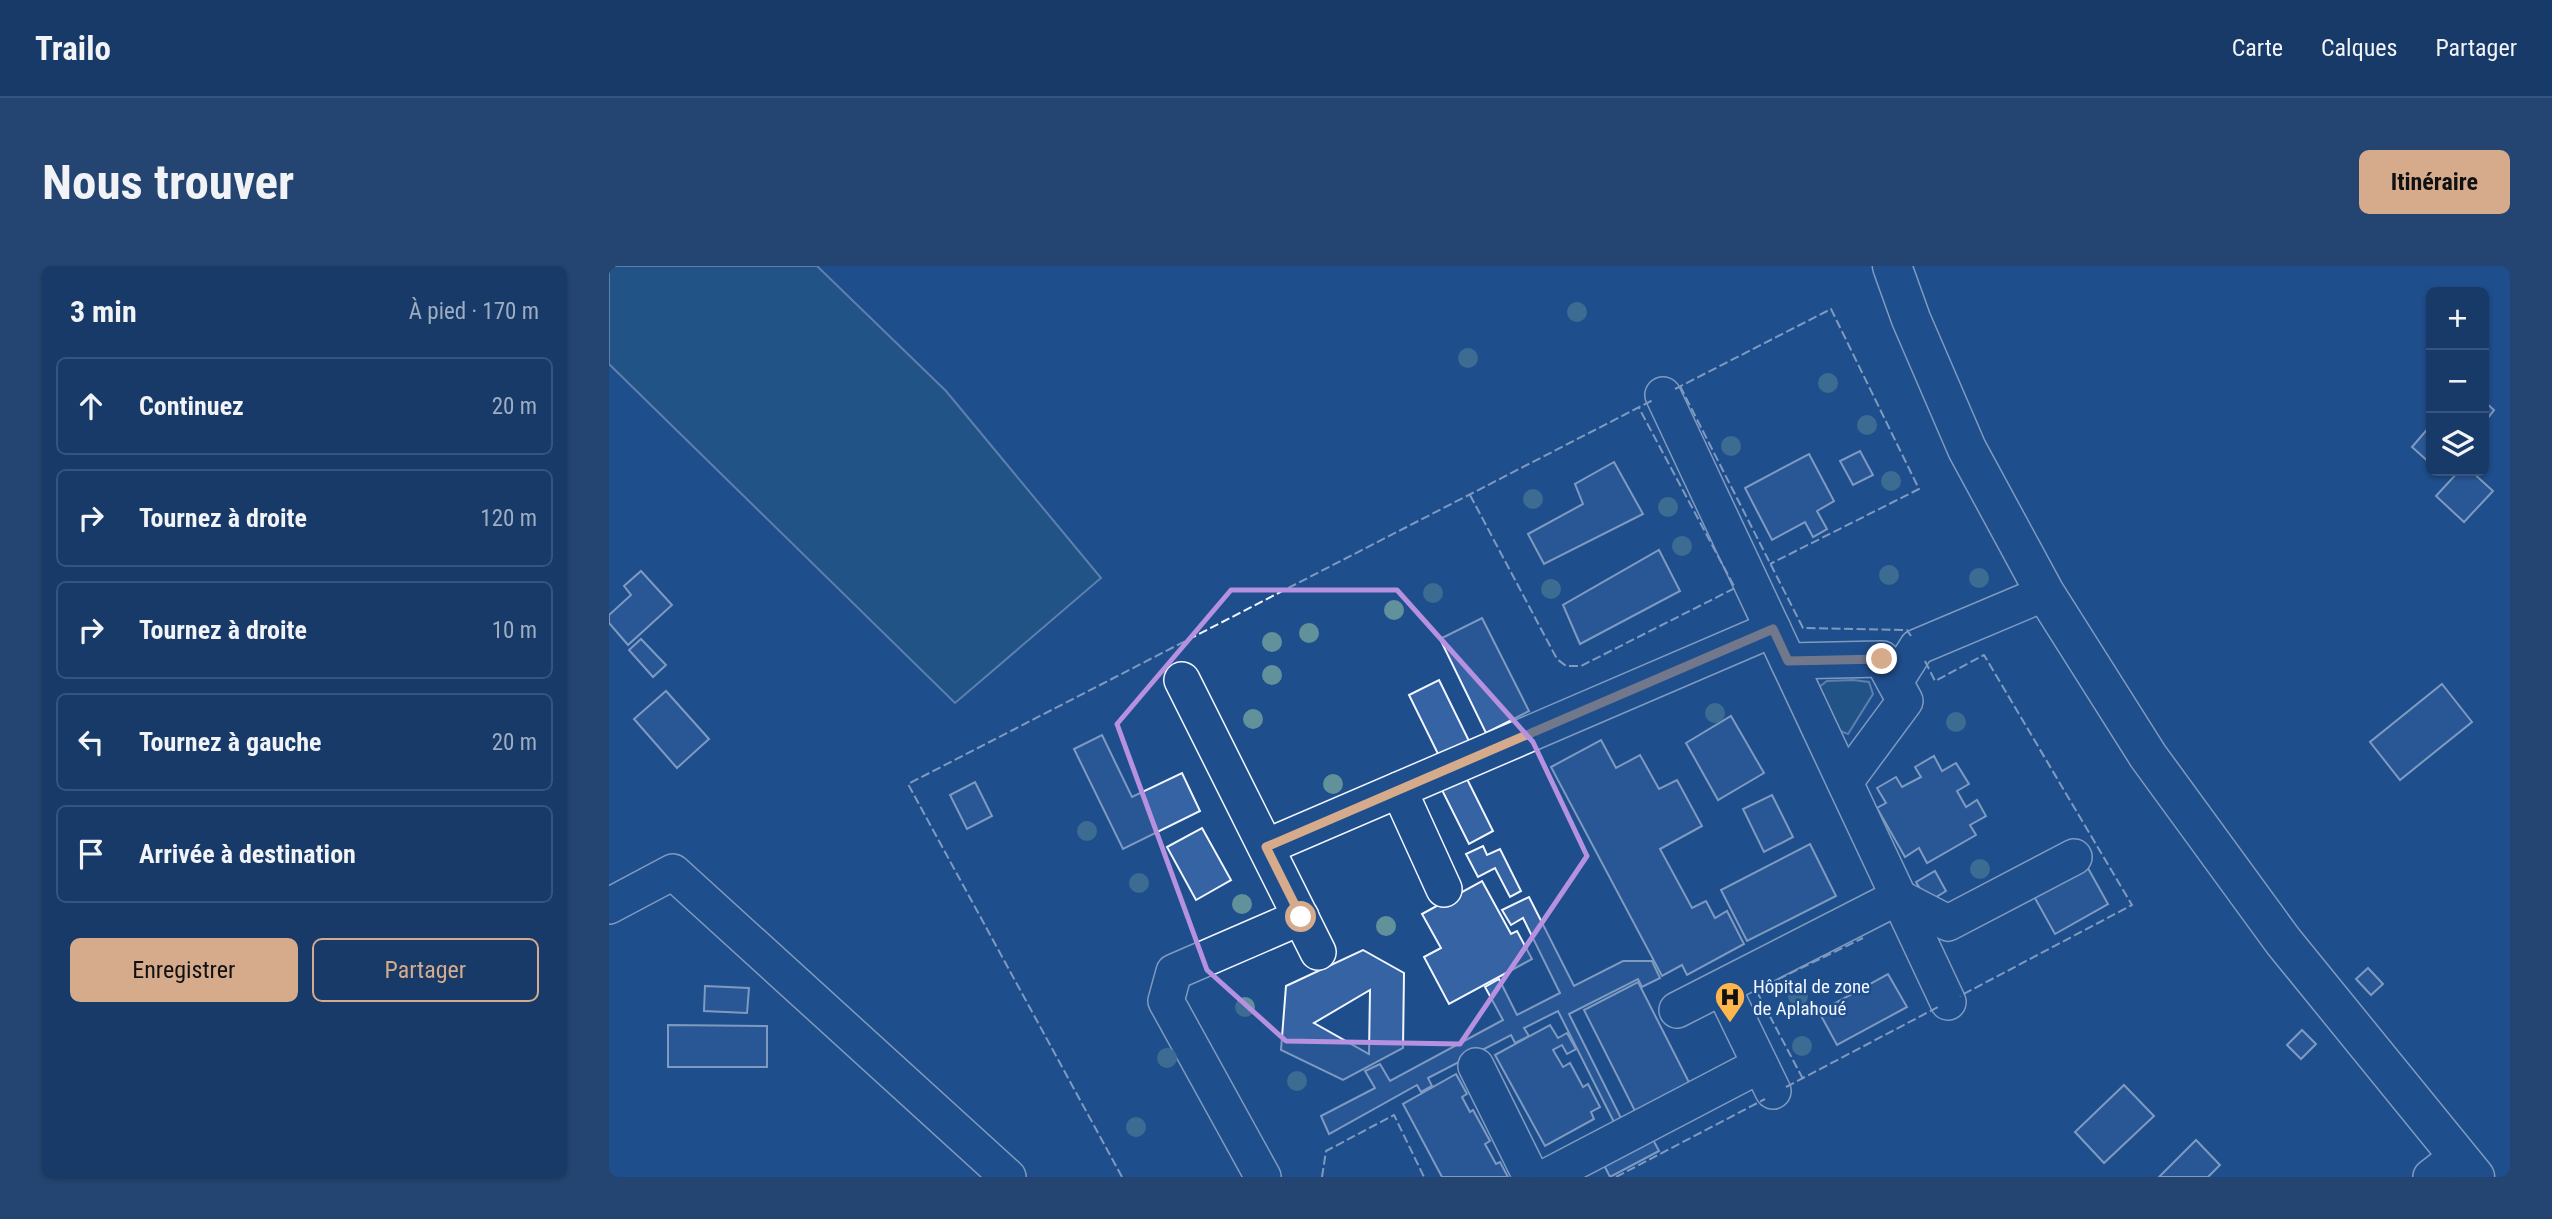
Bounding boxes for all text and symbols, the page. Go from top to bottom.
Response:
text: Trailo [35,29,111,68]
text: Carte [2232,34,2283,62]
text: Calques [2321,34,2397,62]
text: Partager [2435,34,2517,62]
button: Itinéraire [2359,150,2510,214]
text: Nous trouver [42,154,294,211]
map controls [2426,287,2489,476]
button: + [2426,287,2489,350]
text: 3 min [70,294,137,329]
text: À pied · 170 m [409,298,539,325]
button: − [2426,350,2489,413]
icon: ahead [72,387,110,425]
text: Continuez [139,391,244,421]
text: 20 m [492,393,537,420]
button: layers [2426,413,2489,476]
icon: right [72,499,110,537]
text: Tournez à droite [139,503,307,533]
text: 120 m [480,505,537,532]
icon: right [72,611,110,649]
text: Tournez à droite [139,615,307,645]
text: 10 m [492,617,537,644]
route end [1866,643,1897,674]
icon: left [72,723,110,761]
text: Tournez à gauche [139,727,321,757]
text: 20 m [492,729,537,756]
icon: arrive [72,835,110,873]
text: Arrivée à destination [139,839,356,869]
route start [1285,901,1316,932]
button: Enregistrer [70,938,298,1002]
button: Partager [312,938,539,1002]
place label: Hôpital de zone de Aplahoué [1753,975,1870,1020]
hospital icon: Hôpital de zone de Aplahoué [1713,980,1747,1024]

